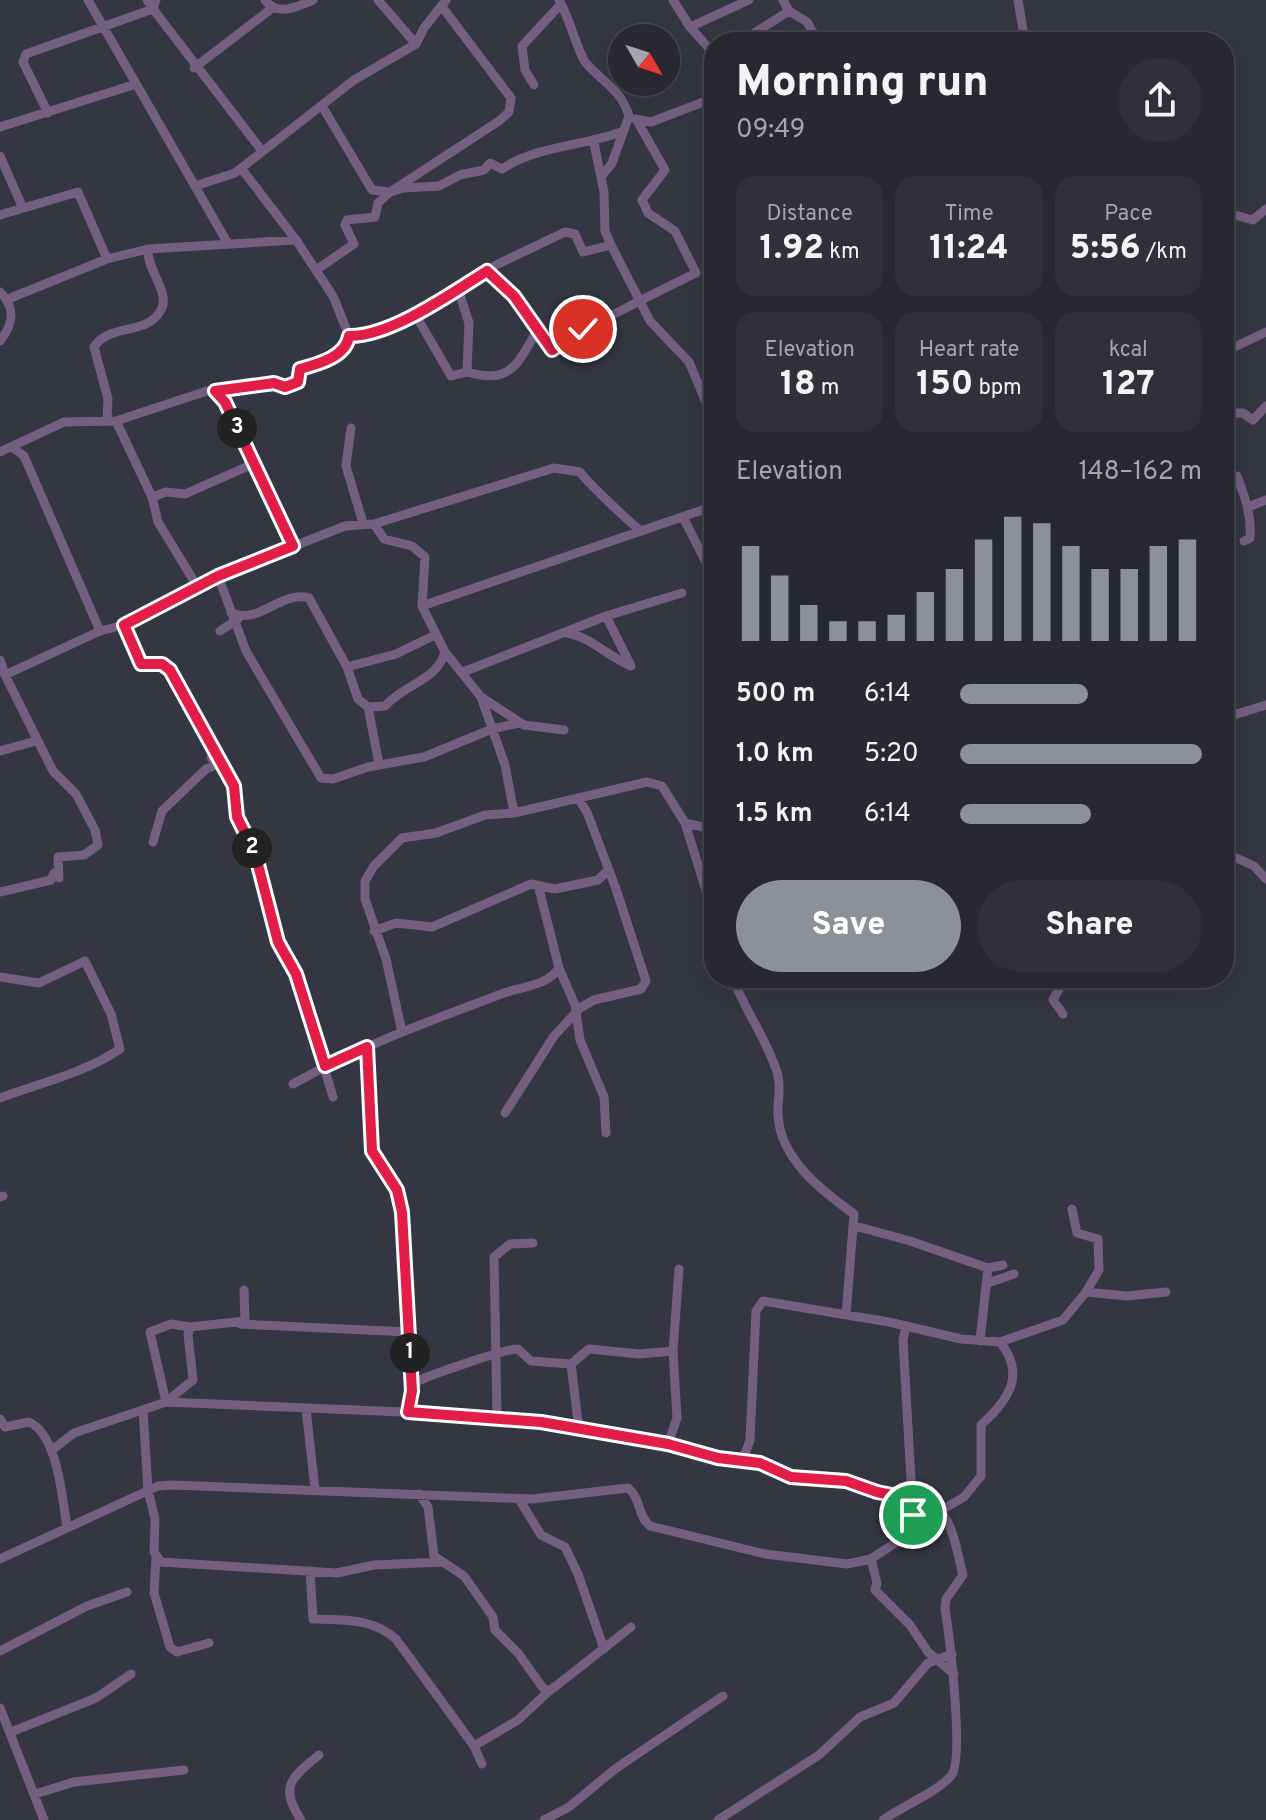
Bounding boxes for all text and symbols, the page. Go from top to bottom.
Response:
north arrow [608,24,680,96]
map controls [608,24,680,96]
text: Morning run [736,56,989,112]
button: share [1118,58,1202,142]
text: 09:49 [736,114,805,147]
text: Distance [766,201,853,228]
text: Time [944,201,994,228]
text: Pace [1104,201,1152,228]
text: 1.92 [760,228,824,271]
text: 11:24 [929,228,1009,271]
text: 5:56 [1070,228,1141,271]
text: km [824,239,860,266]
text: /km [1141,239,1187,266]
pin [549,295,617,363]
icon: check [561,307,605,351]
text: Elevation [764,337,855,364]
text: Heart rate [919,337,1019,364]
text: kcal [1109,337,1148,364]
text: 18 [780,364,816,407]
text: 150 [916,364,973,407]
text: 127 [1102,364,1155,407]
text: m [816,375,839,402]
text: bpm [973,375,1022,402]
pin: 3 [217,408,257,448]
text: 3 [230,414,244,441]
text: Elevation [736,456,843,489]
text: 148–162 m [1078,456,1202,489]
text: 500 m [736,678,815,711]
text: 6:14 [864,678,911,711]
text: 1.0 km [736,738,814,771]
text: 5:20 [864,738,919,771]
text: 1.5 km [736,798,813,831]
text: 6:14 [864,798,911,831]
pin: 2 [232,828,272,868]
text: 2 [245,834,259,861]
button: Save [736,880,961,972]
button: Share [977,880,1202,972]
pin: 1 [390,1333,430,1373]
text: 1 [406,1339,414,1366]
pin [879,1481,947,1549]
icon: arrive [891,1493,935,1537]

